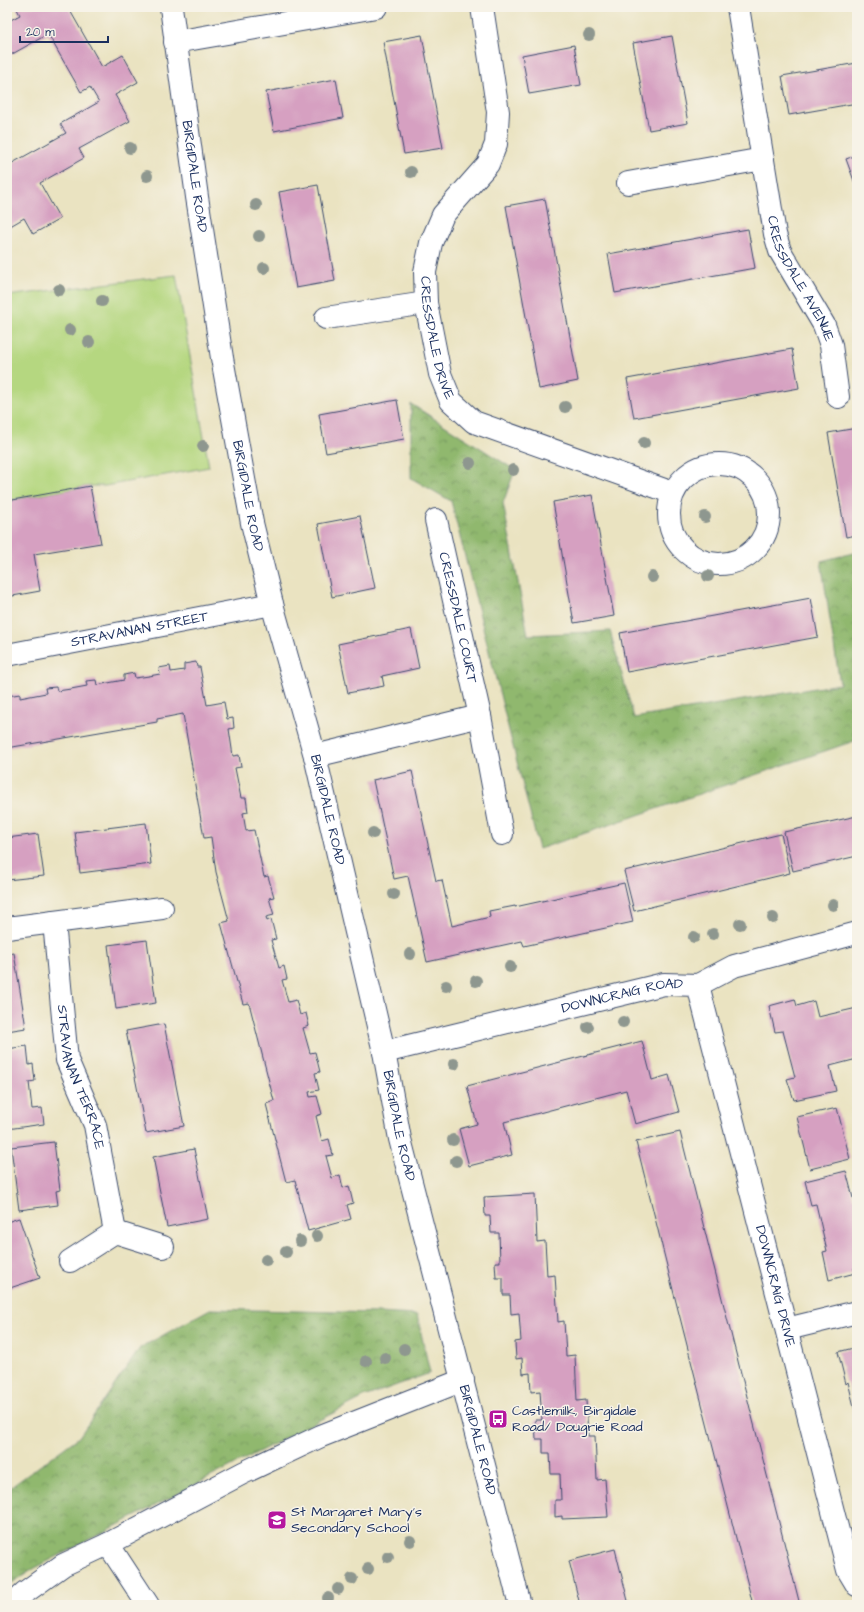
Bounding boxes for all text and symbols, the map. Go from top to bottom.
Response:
scale bar [20,18,108,44]
text: 20 m [26,24,55,41]
street label: BIRGIDALE ROAD [177,119,212,234]
street label: CRESSDALE AVENUE [762,214,839,345]
street label: CRESSDALE DRIVE [415,276,460,403]
street label: BIRGIDALE ROAD [227,439,269,554]
street label: CRESSDALE COURT [433,550,482,685]
street label: STRAVANAN STREET [69,606,210,653]
street label: BIRGIDALE ROAD [305,752,350,867]
street label: DOWNCRAIG ROAD [559,974,683,1019]
street label: STRAVANAN TERRACE [52,1004,109,1152]
street label: BIRGIDALE ROAD [378,1069,420,1183]
street label: DOWNCRAIG DRIVE [750,1223,801,1350]
street label: BIRGIDALE ROAD [454,1383,501,1497]
place label: Castlemilk, Birgidale Road/ Dougrie Road [512,1401,643,1437]
bus stop icon: Castlemilk, Birgidale Road/ Dougrie Road [487,1408,509,1430]
place label: St Margaret Mary's Secondary School [291,1502,422,1538]
school or university icon: St Margaret Mary's Secondary School [266,1509,288,1531]

